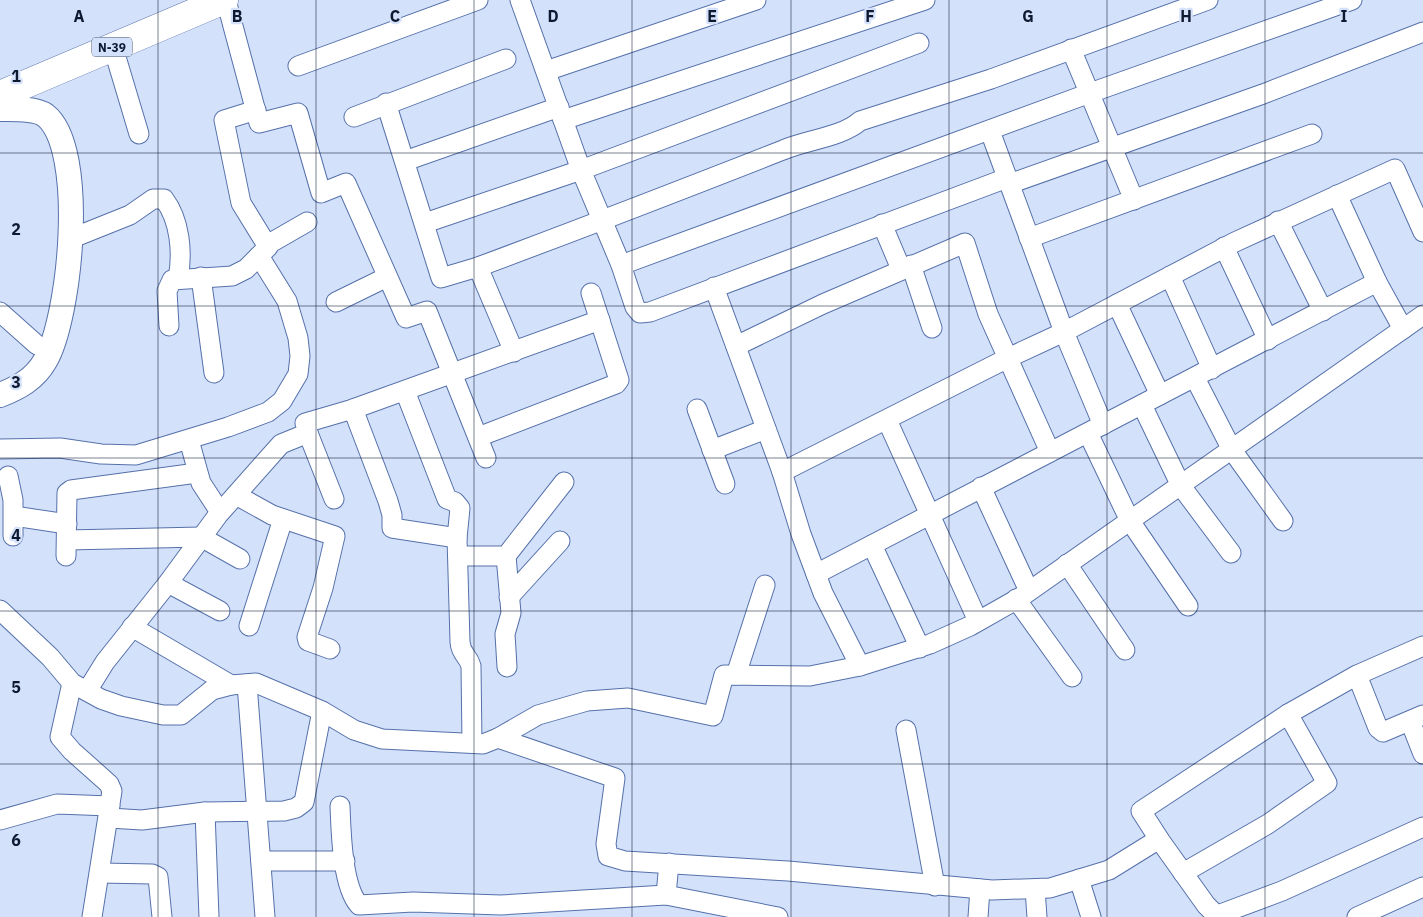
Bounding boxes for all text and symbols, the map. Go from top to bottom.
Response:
text: A [74,6,85,26]
text: B [232,6,243,26]
text: C [390,6,400,26]
text: D [547,6,559,26]
text: E [707,6,717,26]
text: F [865,6,875,26]
text: G [1022,6,1034,26]
text: H [1180,6,1192,26]
text: I [1341,6,1348,26]
road number: N-39 [92,38,132,56]
text: 1 [11,66,21,86]
text: 2 [11,219,21,239]
text: 3 [11,372,21,392]
text: 4 [11,525,21,545]
text: 5 [11,677,21,697]
text: 6 [11,830,21,850]

